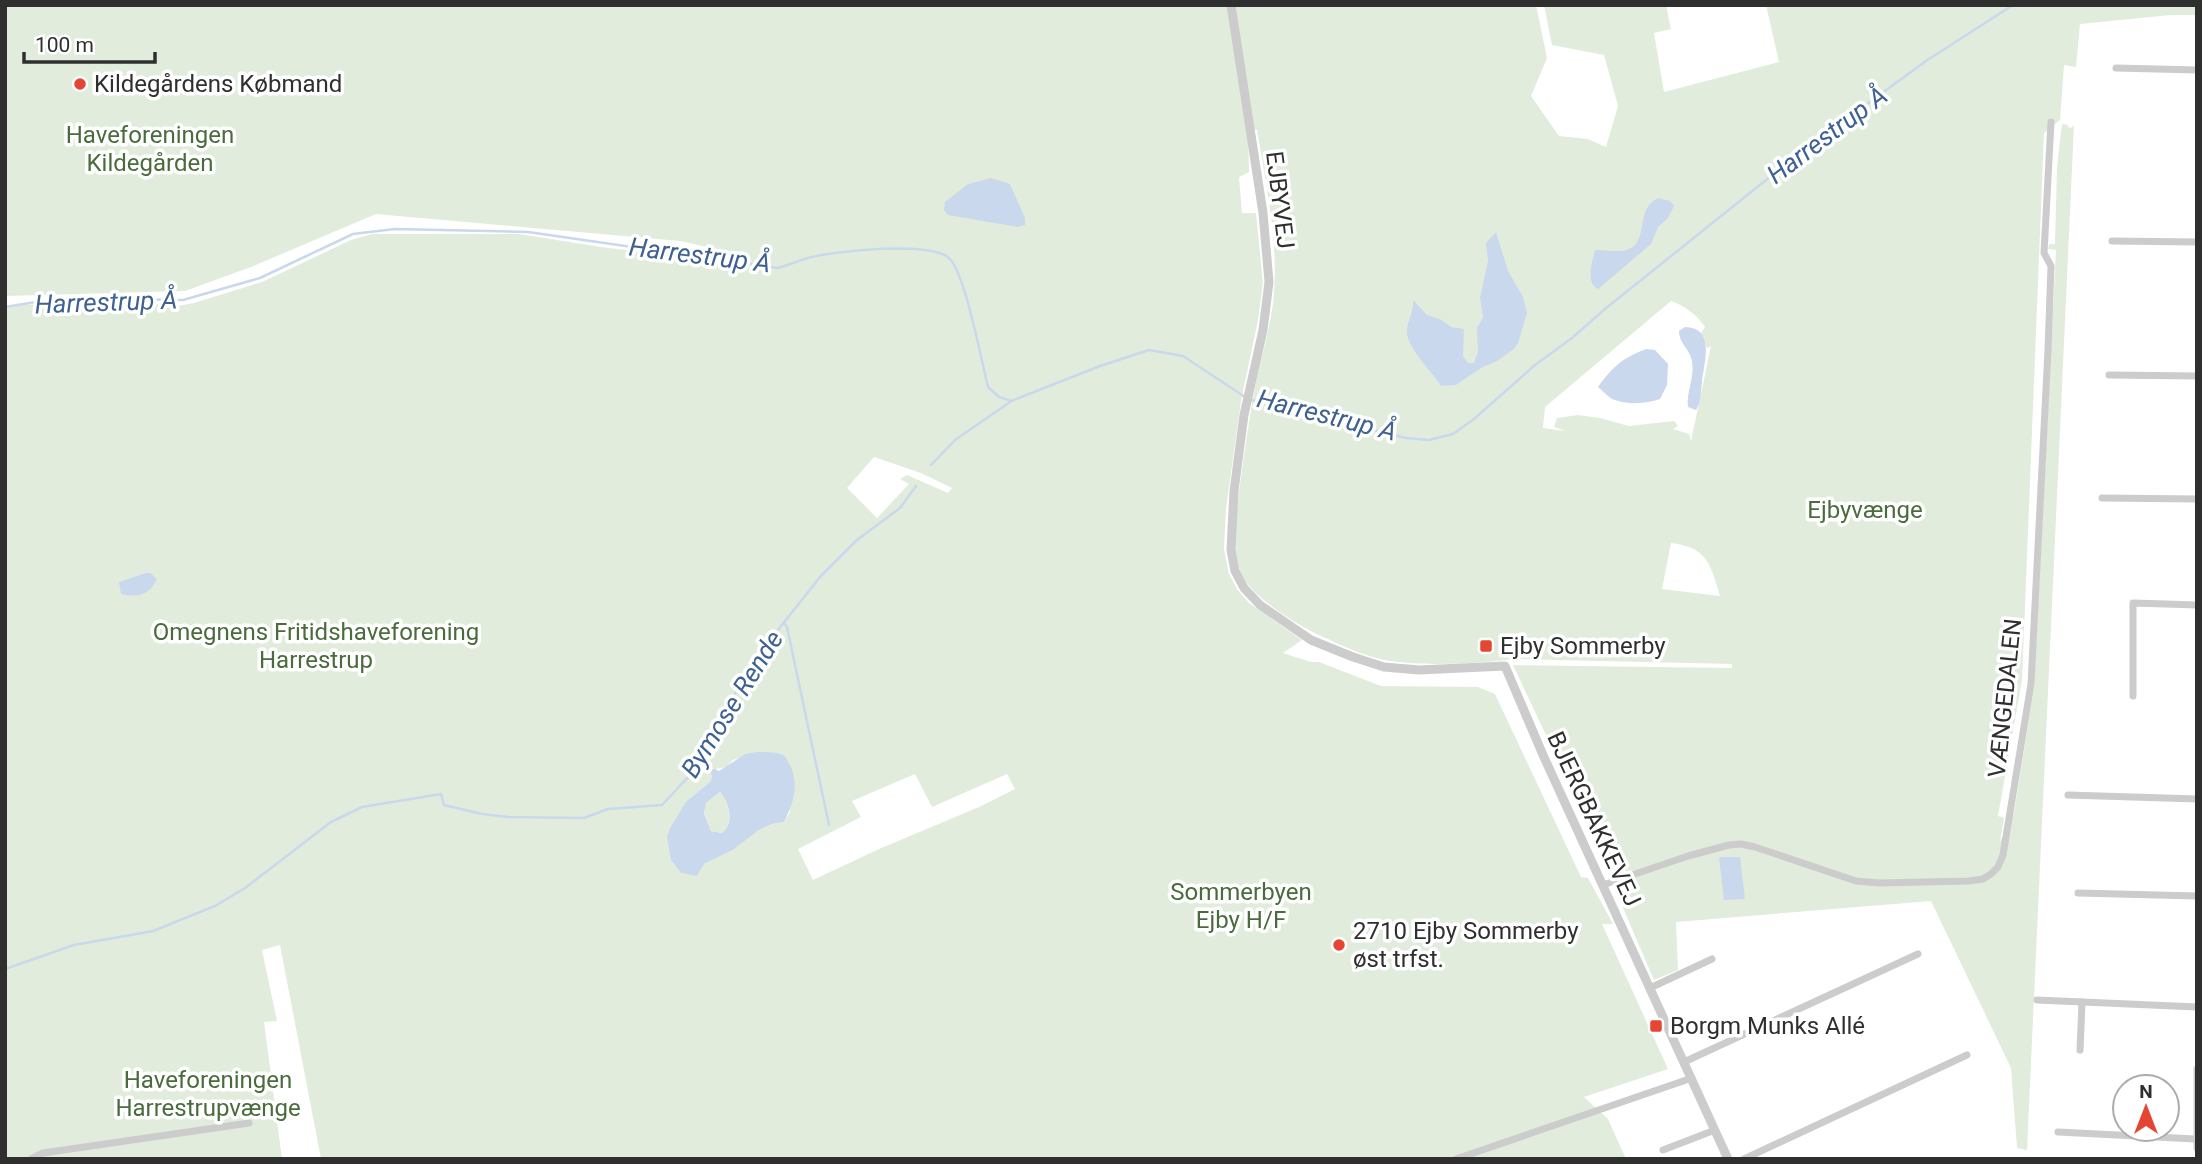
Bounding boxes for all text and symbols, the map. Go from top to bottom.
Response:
scale bar [24,21,156,65]
text: 100 m [35,33,94,57]
place label: Kildegårdens Købmand [94,70,342,98]
marker: Kildegårdens Købmand [72,76,88,92]
water label: Harrestrup Å [1760,79,1893,190]
park label: Haveforeningen Kildegården [66,121,234,177]
street label: EJBYVEJ [1260,150,1300,250]
water label: Harrestrup Å [627,230,773,279]
water label: Harrestrup Å [34,284,178,319]
water label: Harrestrup Å [1254,382,1400,447]
park label: Ejbyvænge [1807,496,1923,524]
street label: VÆNGEDALEN [1983,617,2027,779]
park label: Omegnens Fritidshaveforening Harrestrup [153,618,479,674]
water label: Bymose Rende [675,625,789,783]
place label: Ejby Sommerby [1500,632,1666,660]
marker: Ejby Sommerby [1478,638,1494,654]
street label: BJERGBAKKEVEJ [1541,727,1647,911]
park label: Sommerbyen Ejby H/F [1170,878,1312,934]
place label: 2710 Ejby Sommerby øst trfst. [1353,917,1579,973]
marker: 2710 Ejby Sommerby øst trfst. [1331,937,1347,953]
place label: Borgm Munks Allé [1670,1012,1865,1040]
marker: Borgm Munks Allé [1648,1018,1664,1034]
park label: Haveforeningen Harrestrupvænge [115,1066,301,1122]
north arrow [2111,1073,2181,1143]
text: N [2139,1080,2153,1103]

